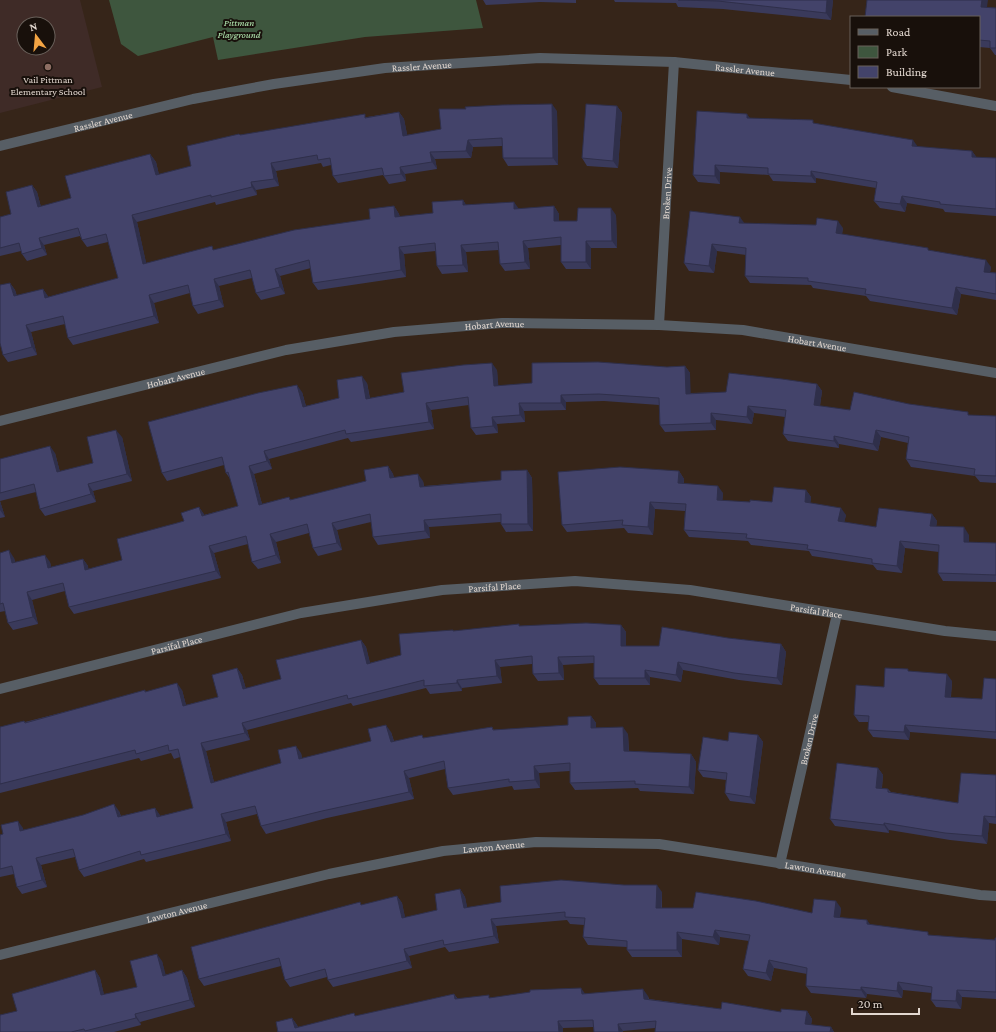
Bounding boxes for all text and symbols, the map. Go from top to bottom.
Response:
north arrow [16,16,56,56]
legend [850,16,980,88]
park label: Pittman Playground [217,17,261,40]
text: N [28,19,39,33]
text: Road [886,25,911,39]
text: Park [886,45,908,59]
street label: Rassler Avenue [392,59,453,74]
street label: Rassler Avenue [715,61,776,78]
marker: Vail Pittman Elementary School [43,62,53,72]
text: Building [886,65,927,79]
place label: Vail Pittman Elementary School [11,74,86,97]
street label: Rassler Avenue [73,109,134,134]
street label: Broken Drive [660,166,674,219]
street label: Hobart Avenue [464,318,525,332]
street label: Hobart Avenue [787,333,848,354]
street label: Hobart Avenue [146,365,207,390]
street label: Parsifal Place [468,580,522,594]
street label: Parsifal Place [790,601,844,621]
street label: Parsifal Place [150,633,204,657]
street label: Broken Drive [798,712,820,766]
street label: Lawton Avenue [462,838,526,855]
street label: Lawton Avenue [784,859,847,880]
street label: Lawton Avenue [145,899,209,925]
scale bar [852,990,919,1016]
text: 20 m [858,997,883,1011]

